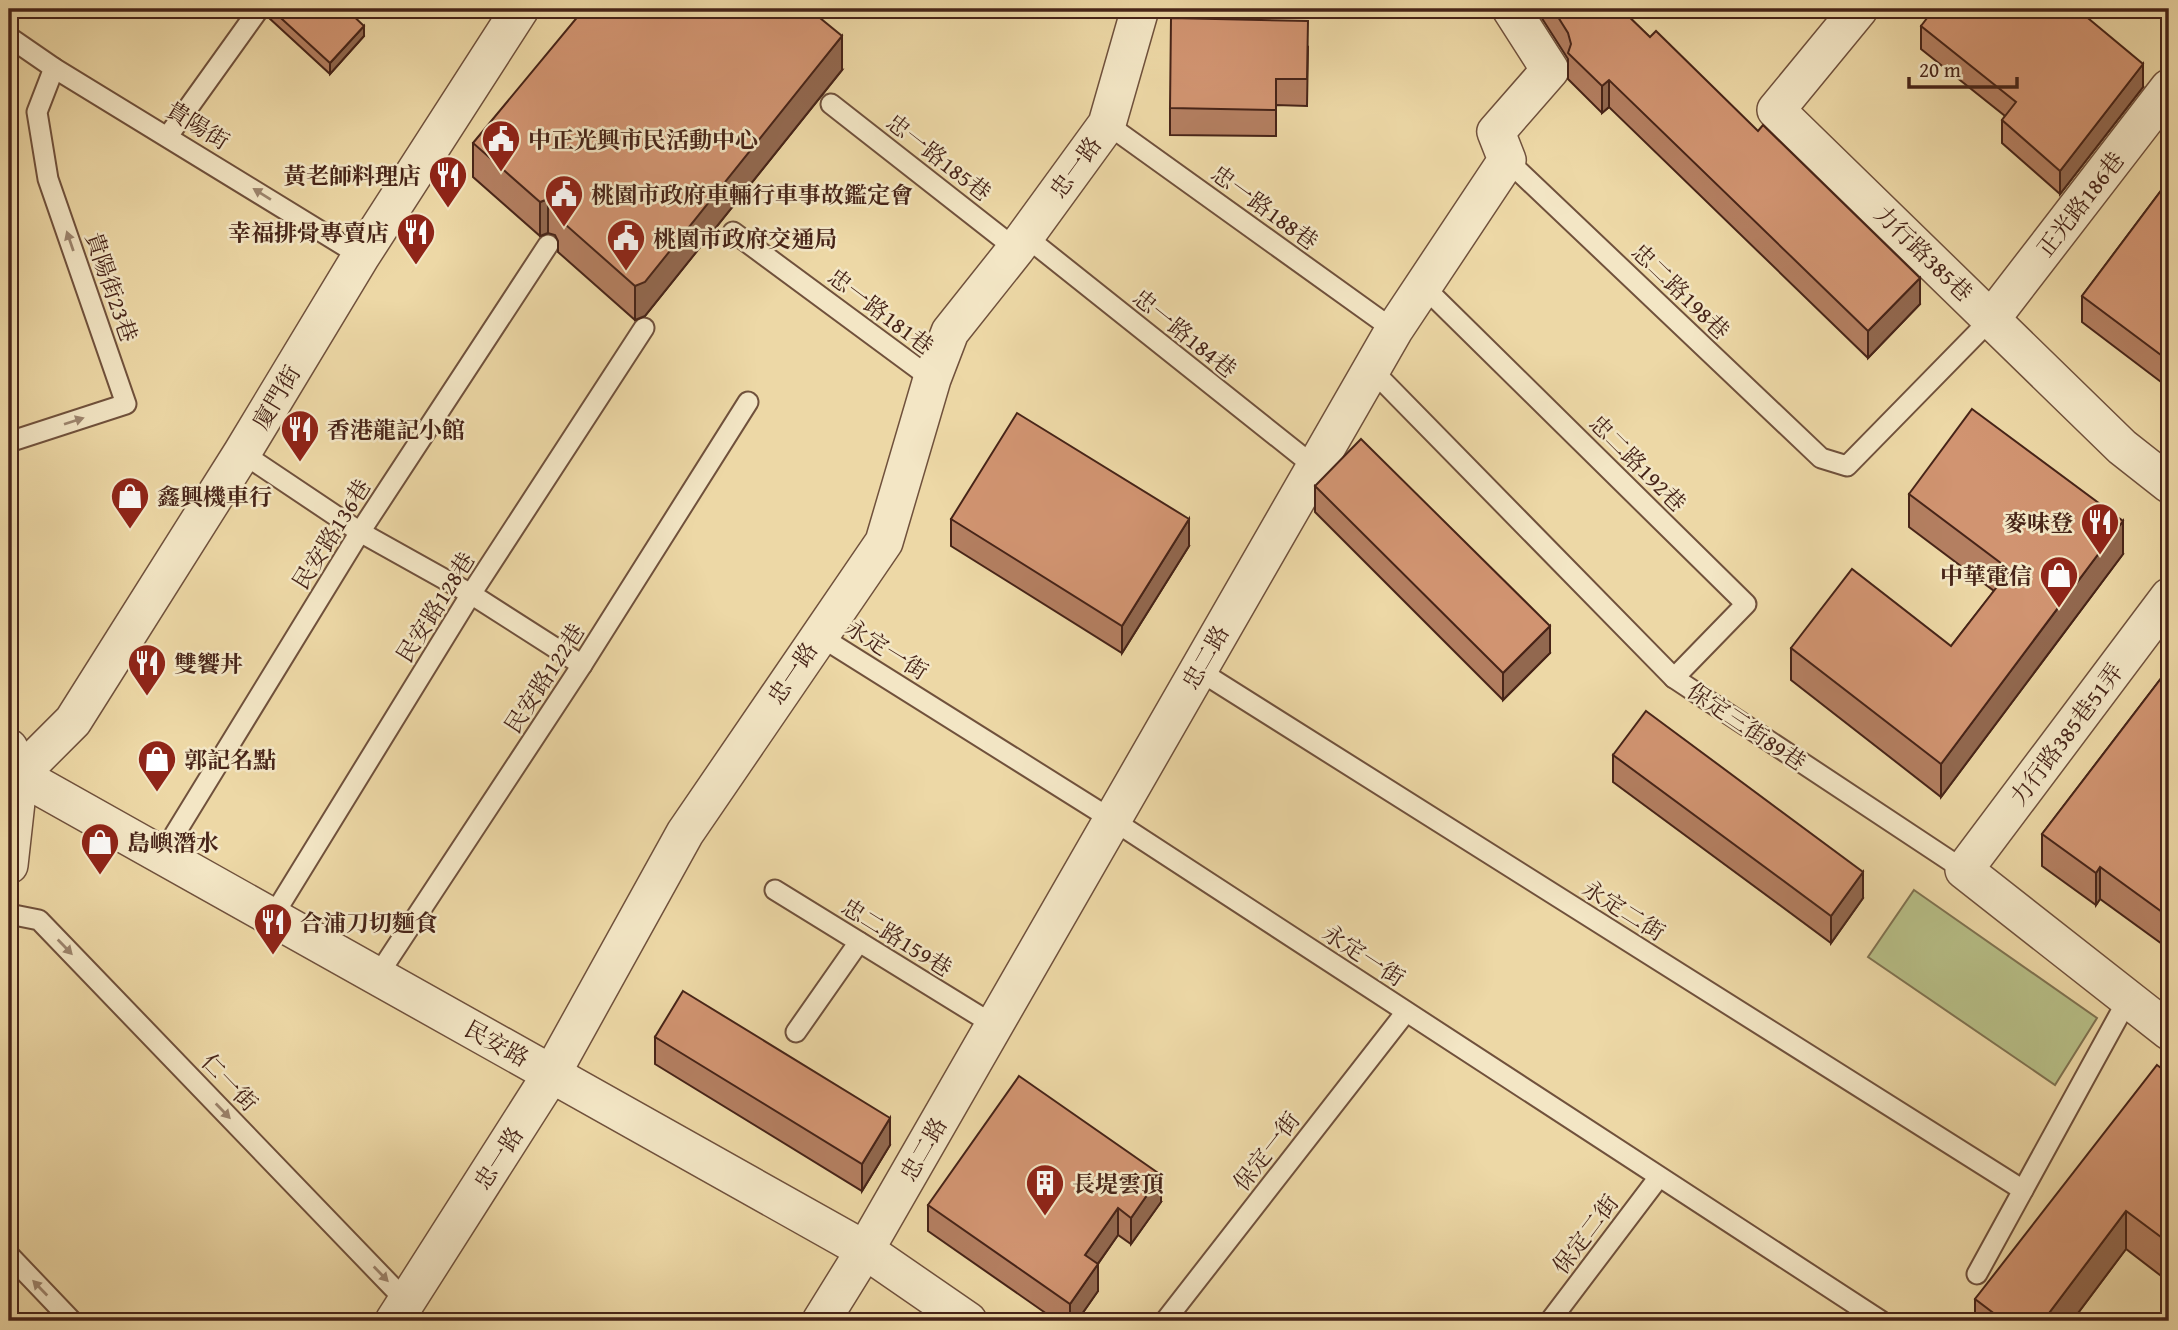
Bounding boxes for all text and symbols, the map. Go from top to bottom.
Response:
scale bar [1909,46,2017,90]
text: 20 m [1919,54,1961,85]
street label: 貴陽街 [160,93,236,157]
street label: 忠一路185巷 [879,105,999,209]
public building icon: 中正光興市民活動中心 [480,118,522,173]
place label: 中正光興市民活動中心 [528,123,758,156]
street label: 忠一路 [1041,129,1109,205]
street label: 正光路186巷 [2028,144,2132,264]
restaurant icon: 黃老師料理店 [427,154,469,209]
street label: 忠一路188巷 [1205,157,1325,257]
place label: 黃老師料理店 [283,159,421,192]
public building icon: 桃園市政府車輛行車事故鑑定會 [543,173,585,228]
place label: 桃園市政府車輛行車事故鑑定會 [591,178,913,211]
one-way arrow [252,188,271,201]
street label: 力行路385巷 [1867,198,1981,308]
restaurant icon: 幸福排骨專賣店 [395,211,437,266]
place label: 幸福排骨專賣店 [228,216,389,249]
public building icon: 桃園市政府交通局 [605,217,647,272]
place label: 桃園市政府交通局 [653,222,837,255]
street label: 貴陽街23巷 [78,228,146,346]
one-way arrow [64,230,75,251]
street label: 忠二路198巷 [1624,236,1738,346]
street label: 忠一路181巷 [821,260,941,362]
street label: 忠一路184巷 [1126,281,1244,385]
street label: 廈門街 [244,359,308,435]
street label: 忠二路192巷 [1582,407,1694,519]
restaurant icon: 香港龍記小館 [279,408,321,463]
place label: 香港龍記小館 [327,413,465,446]
one-way arrow [63,415,84,426]
street label: 民安路136巷 [284,472,378,596]
shop icon: 鑫興機車行 [109,475,151,530]
place label: 鑫興機車行 [157,480,272,513]
restaurant icon: 麥味登 [2079,501,2121,556]
place label: 麥味登 [2004,506,2073,539]
street label: 民安路128巷 [388,545,482,669]
shop icon: 中華電信 [2038,554,2080,609]
place label: 中華電信 [1940,559,2032,592]
street label: 永定一街 [839,611,935,687]
street label: 民安路122巷 [496,616,592,740]
street label: 忠二路 [1173,619,1237,695]
street label: 忠一路 [759,635,825,711]
restaurant icon: 雙饗丼 [126,642,168,697]
place label: 雙饗丼 [174,647,243,680]
street label: 力行路385巷51弄 [2002,656,2130,812]
street label: 保定三街89巷 [1681,674,1813,778]
shop icon: 郭記名點 [136,738,178,793]
place label: 郭記名點 [184,743,276,776]
shop icon: 島嶼潛水 [79,821,121,876]
place label: 島嶼潛水 [127,826,219,859]
street label: 永定二街 [1576,872,1672,948]
street label: 忠二路159巷 [835,890,959,984]
restaurant icon: 合浦刀切麵食 [252,901,294,956]
place label: 合浦刀切麵食 [300,906,438,939]
street label: 永定一街 [1316,916,1412,994]
one-way arrow [57,938,73,955]
street label: 民安路 [459,1012,535,1074]
street label: 仁一街 [194,1046,266,1118]
one-way arrow [214,1102,231,1119]
street label: 保定一街 [1225,1105,1307,1197]
street label: 忠二路 [891,1111,955,1187]
street label: 忠一路 [465,1120,531,1196]
building icon: 長堤雲頂 [1024,1162,1066,1217]
place label: 長堤雲頂 [1072,1167,1164,1200]
street label: 保定二街 [1544,1187,1626,1281]
one-way arrow [372,1266,389,1283]
one-way arrow [33,1280,49,1297]

